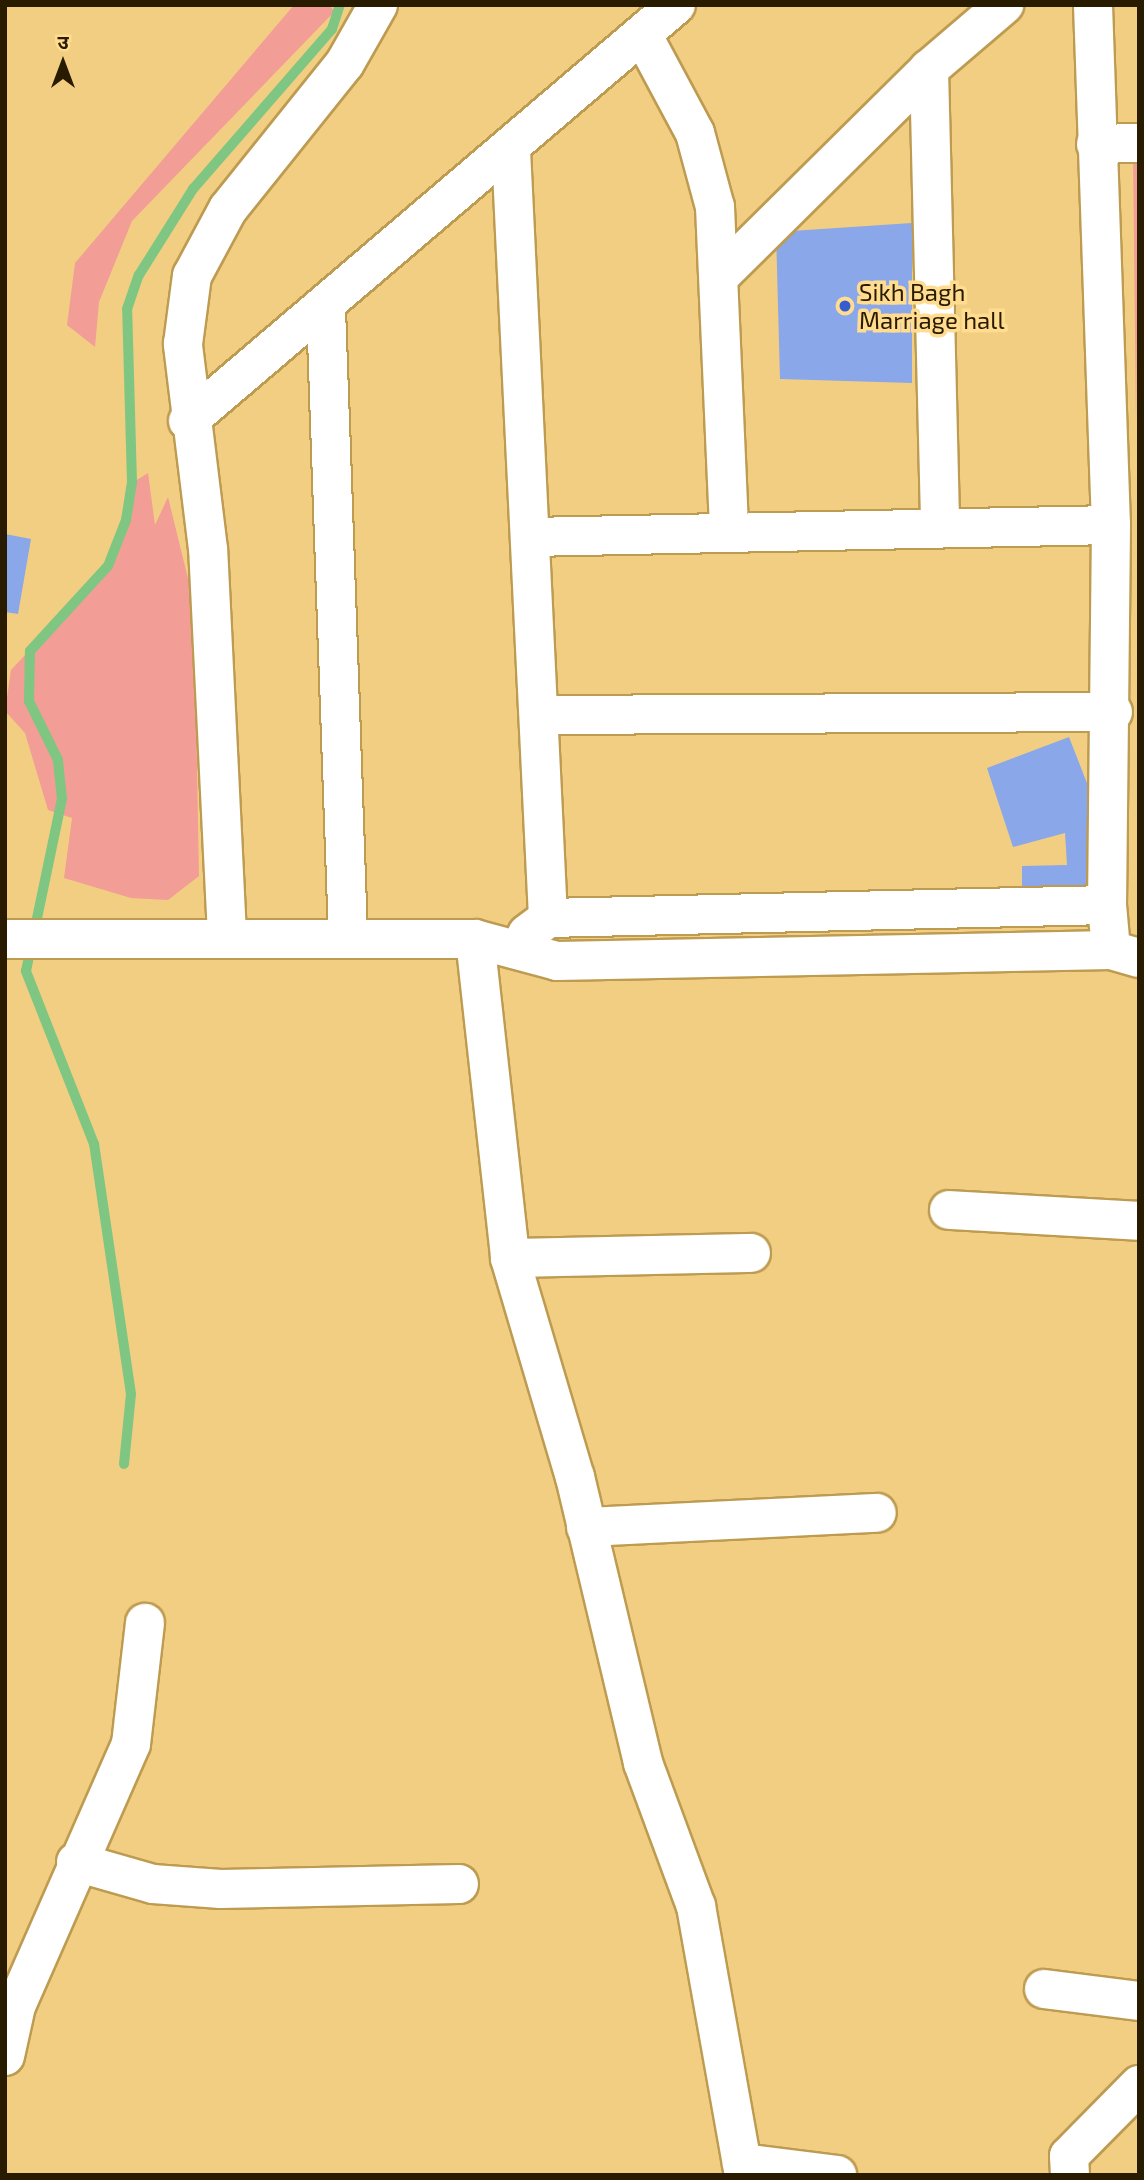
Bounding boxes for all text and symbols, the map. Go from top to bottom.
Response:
north arrow [28,28,98,98]
text: उ [57,30,69,53]
place label: Sikh Bagh Marriage hall [859,278,1005,334]
marker: Sikh Bagh Marriage hall [837,298,853,314]

